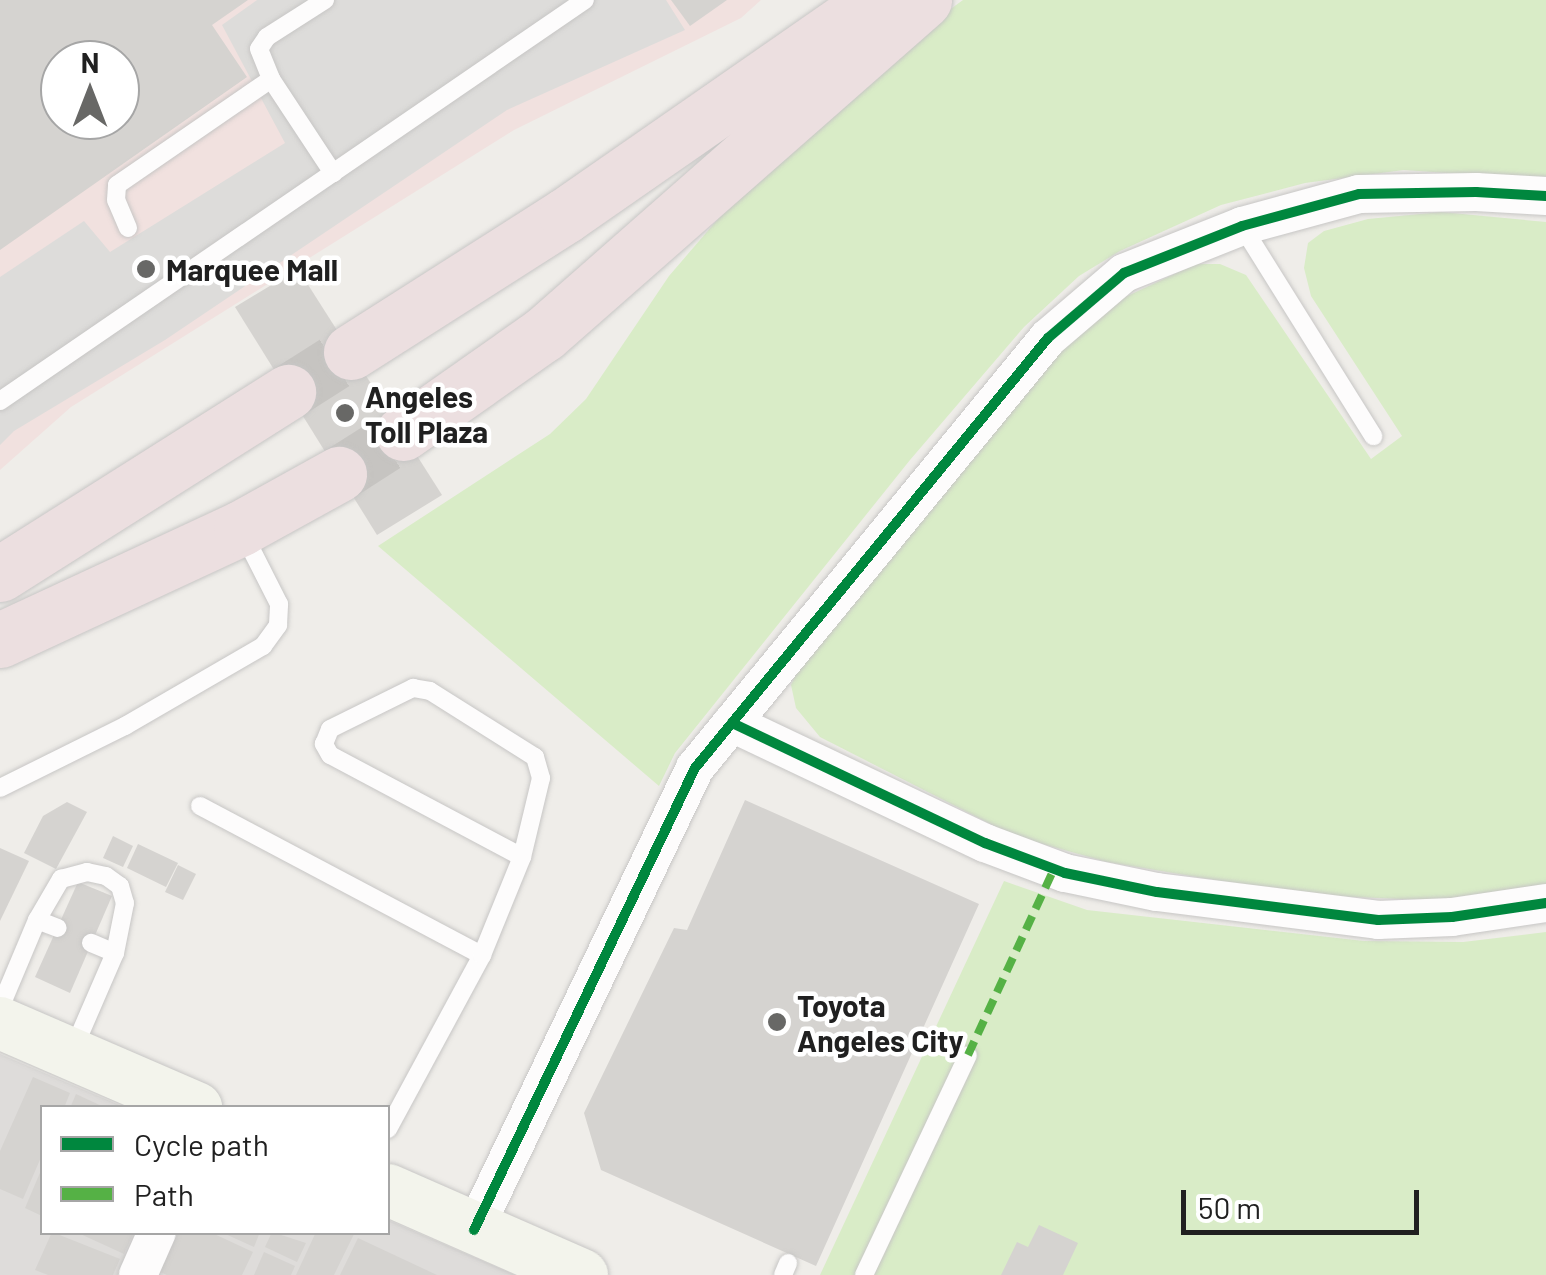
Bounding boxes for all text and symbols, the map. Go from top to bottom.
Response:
north arrow [40,40,140,140]
text: N [81,45,99,79]
place label: Marquee Mall [166,251,338,287]
marker: Marquee Mall [135,258,157,280]
place label: Angeles Toll Plaza [365,378,488,448]
marker: Angeles Toll Plaza [334,402,356,424]
place label: Toyota Angeles City [797,987,964,1058]
marker: Toyota Angeles City [766,1011,788,1033]
legend [40,1105,390,1235]
text: Cycle path [134,1126,269,1162]
scale bar [1186,1170,1424,1232]
text: Path [134,1176,194,1212]
text: 50 m [1198,1189,1261,1225]

